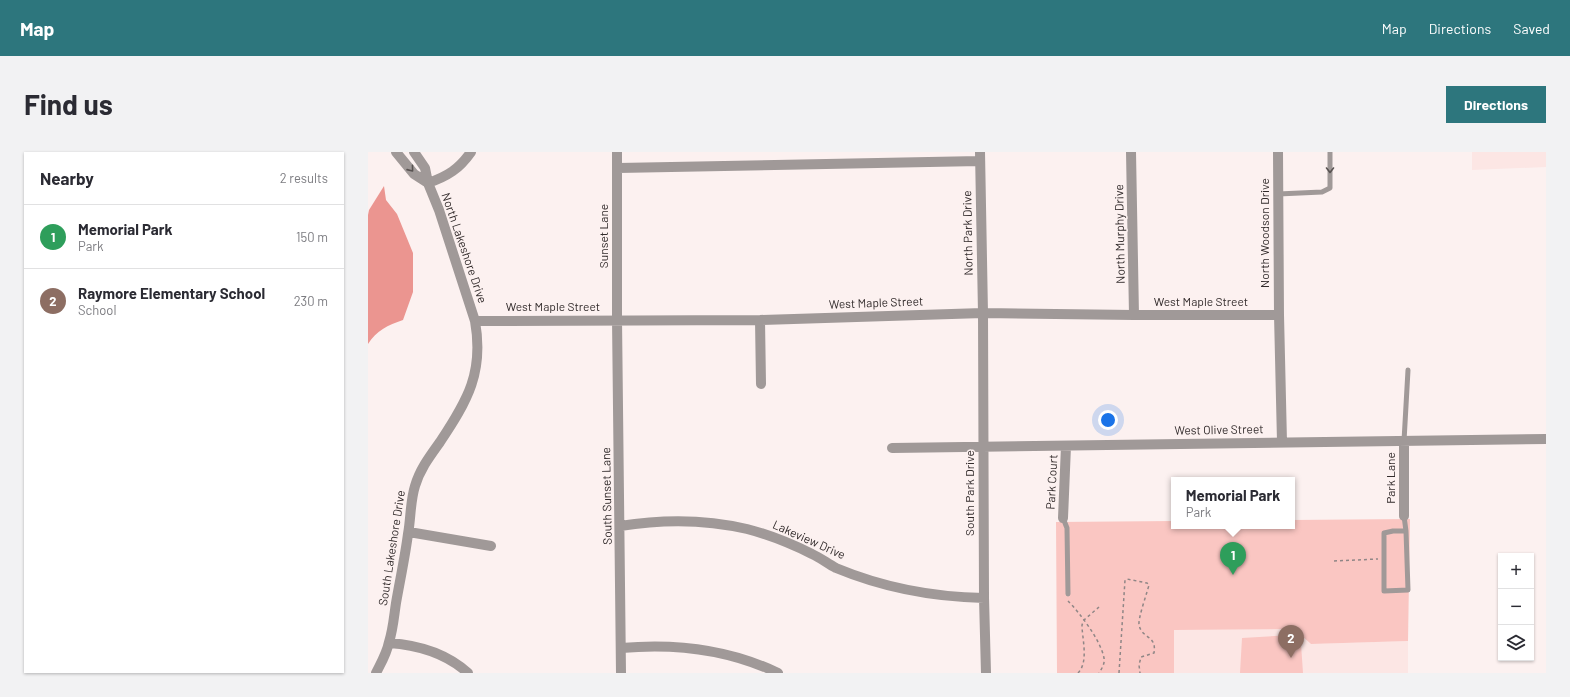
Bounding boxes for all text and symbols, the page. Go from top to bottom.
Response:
text: Map [20,17,54,40]
text: Map [1382,20,1407,37]
text: Directions [1429,20,1491,37]
text: Saved [1513,20,1550,37]
button: Directions [1446,86,1546,123]
text: Find us [24,87,113,121]
one-way arrow [406,164,413,171]
one-way arrow [1326,167,1334,173]
text: Nearby [40,168,94,188]
text: 2 results [280,170,328,186]
street label: North Woodson Drive [1257,178,1271,288]
street label: North Murphy Drive [1111,184,1127,284]
street label: North Park Drive [959,190,975,276]
street label: North Lakeshore Drive [439,191,490,305]
street label: Sunset Lane [596,204,610,268]
text: Memorial Park [78,220,172,238]
text: 1 [51,229,55,245]
text: 150 m [296,229,328,245]
text: Park [78,238,104,254]
text: Raymore Elementary School [78,284,265,302]
text: 2 [49,293,57,309]
text: 230 m [294,293,328,309]
street label: West Maple Street [829,293,923,311]
street label: West Maple Street [1154,294,1248,308]
street label: West Maple Street [506,299,600,313]
text: School [78,302,116,318]
your location [1098,410,1118,430]
street label: West Olive Street [1174,421,1264,437]
street label: South Sunset Lane [598,447,614,545]
street label: South Park Drive [962,450,976,536]
street label: Park Lane [1383,452,1397,504]
street label: Park Court [1043,454,1059,510]
popup [1171,477,1295,529]
text: Memorial Park [1186,486,1280,504]
street label: South Lakeshore Drive [375,489,407,607]
text: Park [1186,504,1211,520]
street label: Lakeview Drive [771,517,848,561]
pin: 1 [1220,542,1246,575]
map controls [1498,553,1534,661]
button: + [1498,553,1534,589]
button: − [1498,589,1534,625]
pin: 2 [1278,625,1304,658]
button: layers [1498,625,1534,661]

